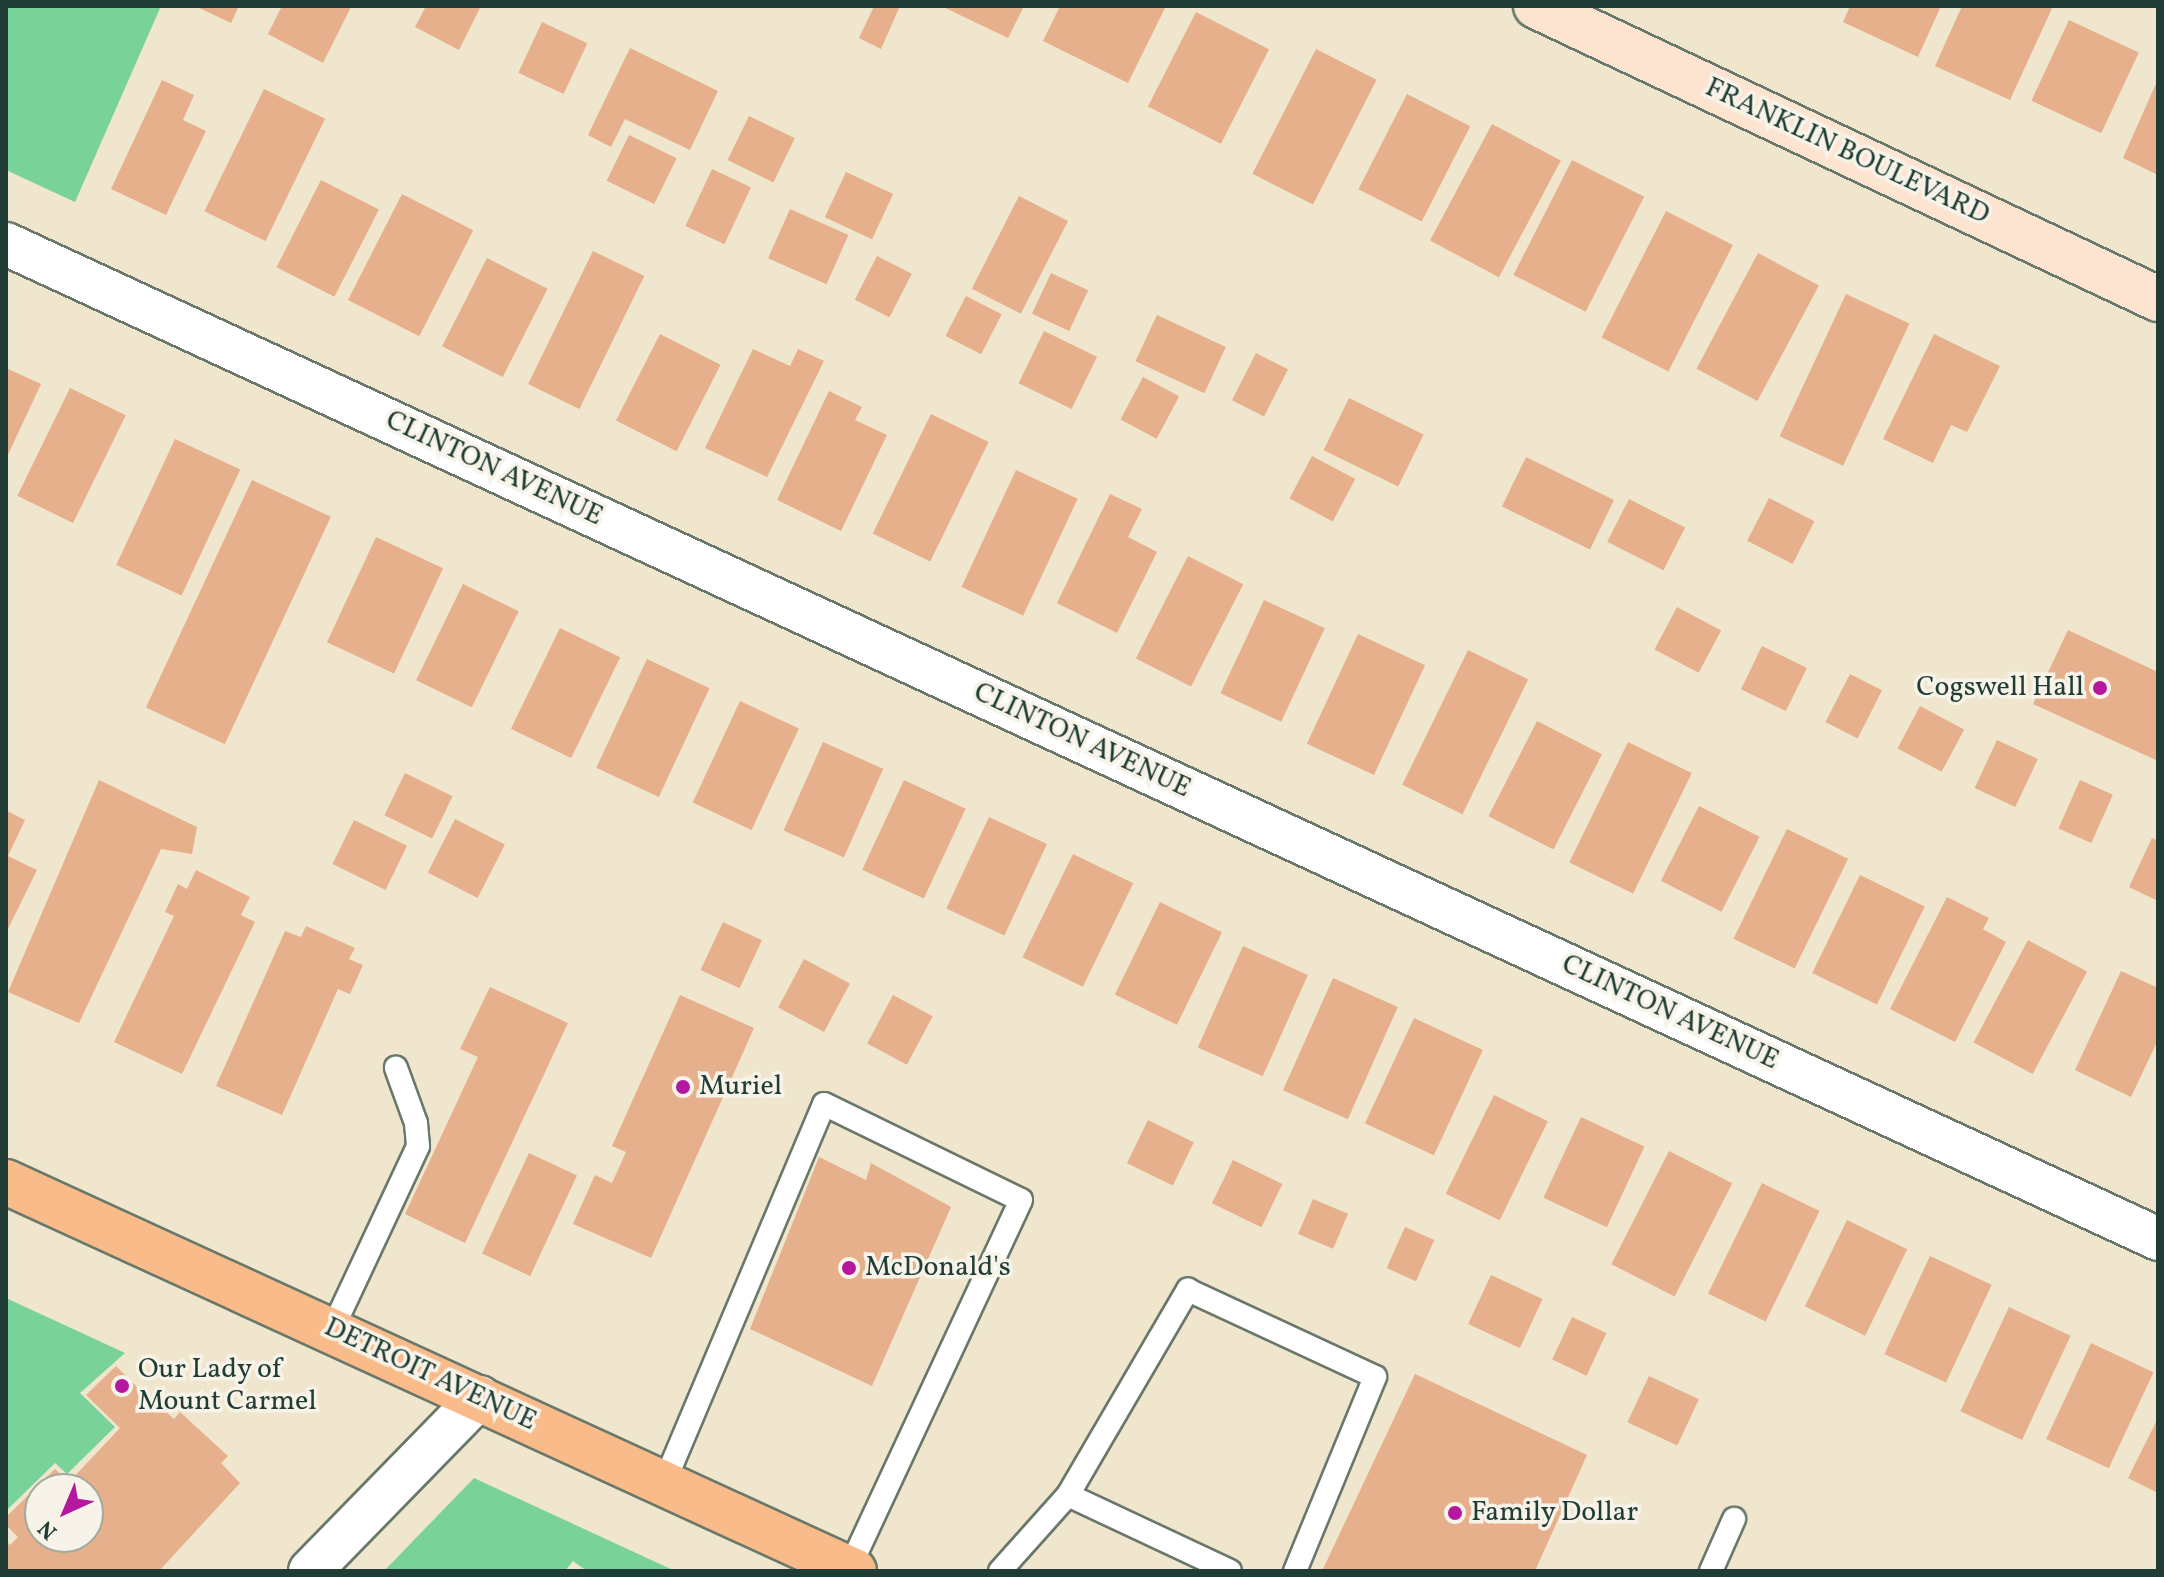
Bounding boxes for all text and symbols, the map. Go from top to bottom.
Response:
street label: FRANKLIN BOULEVARD [1700,71,1994,233]
street label: CLINTON AVENUE [380,404,608,534]
place label: Cogswell Hall [1916,671,2084,705]
street label: CLINTON AVENUE [968,676,1196,806]
marker: Cogswell Hall [2091,679,2109,697]
street label: CLINTON AVENUE [1556,948,1784,1078]
place label: Muriel [699,1070,782,1104]
marker: Muriel [674,1078,692,1096]
place label: McDonald's [865,1251,1011,1285]
marker: McDonald's [840,1259,858,1277]
street label: DETROIT AVENUE [318,1311,542,1439]
place label: Our Lady of Mount Carmel [138,1353,317,1419]
marker: Our Lady of Mount Carmel [113,1377,131,1395]
north arrow [24,1473,104,1553]
place label: Family Dollar [1471,1496,1639,1530]
marker: Family Dollar [1446,1504,1464,1522]
text: N [32,1512,65,1546]

